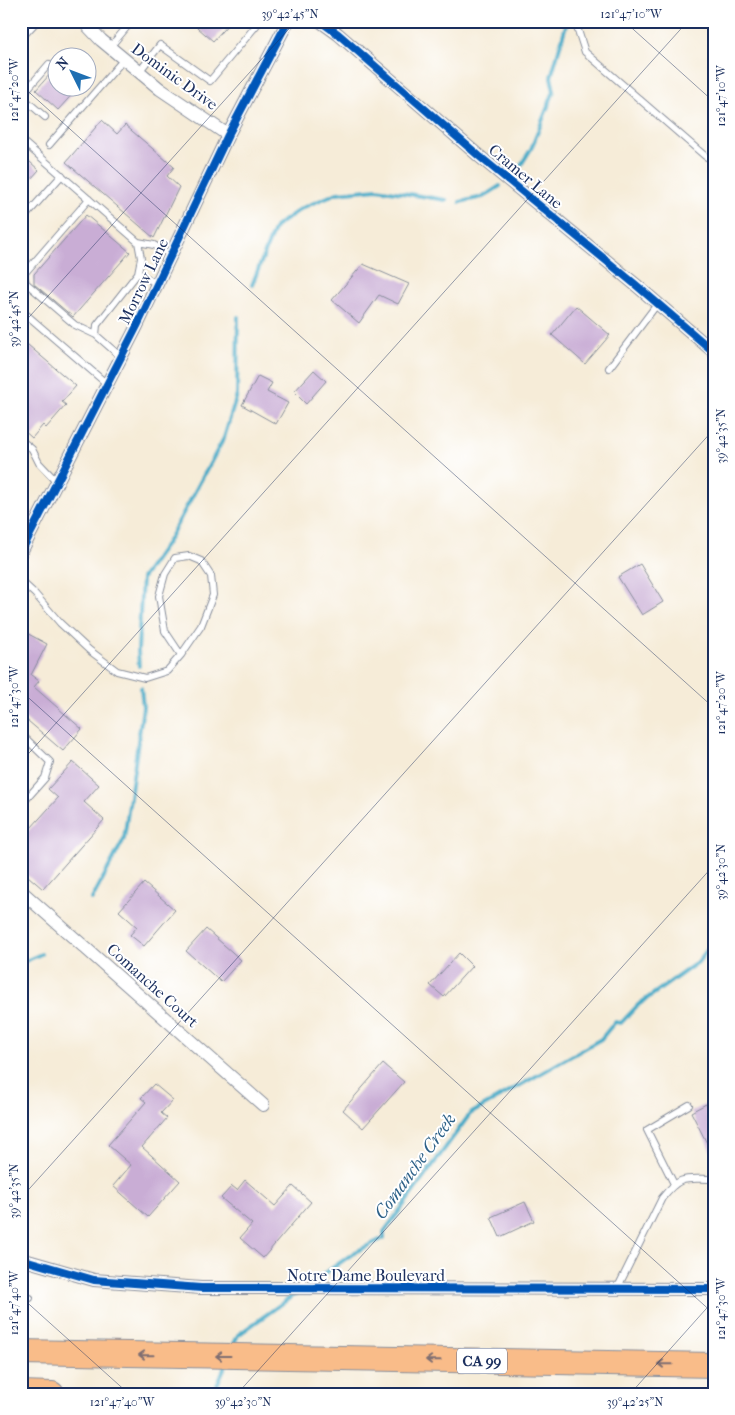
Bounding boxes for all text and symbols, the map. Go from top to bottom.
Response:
text: 39°42'45"N [261,7,319,21]
text: 121°47'10"W [600,7,663,21]
street label: Dominic Drive [128,39,222,114]
north arrow [48,48,98,98]
text: N [53,54,73,73]
text: 121°47'20"W [7,57,21,122]
text: 121°47'10"W [714,64,728,127]
street label: Cramer Lane [485,140,567,213]
street label: Morrow Lane [114,235,172,327]
text: 39°42'45"N [7,290,21,348]
text: 39°42'35"N [714,408,728,464]
text: 121°47'30"W [7,665,21,728]
text: 121°47'20"W [714,670,728,735]
text: 39°42'30"N [714,844,728,900]
street label: Comanche Court [103,939,202,1032]
water label: Comanche Creek [370,1109,461,1223]
text: 39°42'35"N [7,1163,21,1219]
street label: Notre Dame Boulevard [287,1266,445,1285]
text: 121°47'40"W [7,1270,21,1335]
text: 121°47'30"W [714,1277,728,1340]
road number: CA 99 [457,1348,507,1374]
one-way arrow [139,1350,155,1360]
one-way arrow [215,1351,232,1361]
one-way arrow [425,1355,441,1365]
one-way arrow [657,1360,673,1369]
text: 121°47'40"W [90,1395,155,1409]
text: 39°42'30"N [215,1395,271,1409]
text: 39°42'25"N [607,1395,663,1409]

